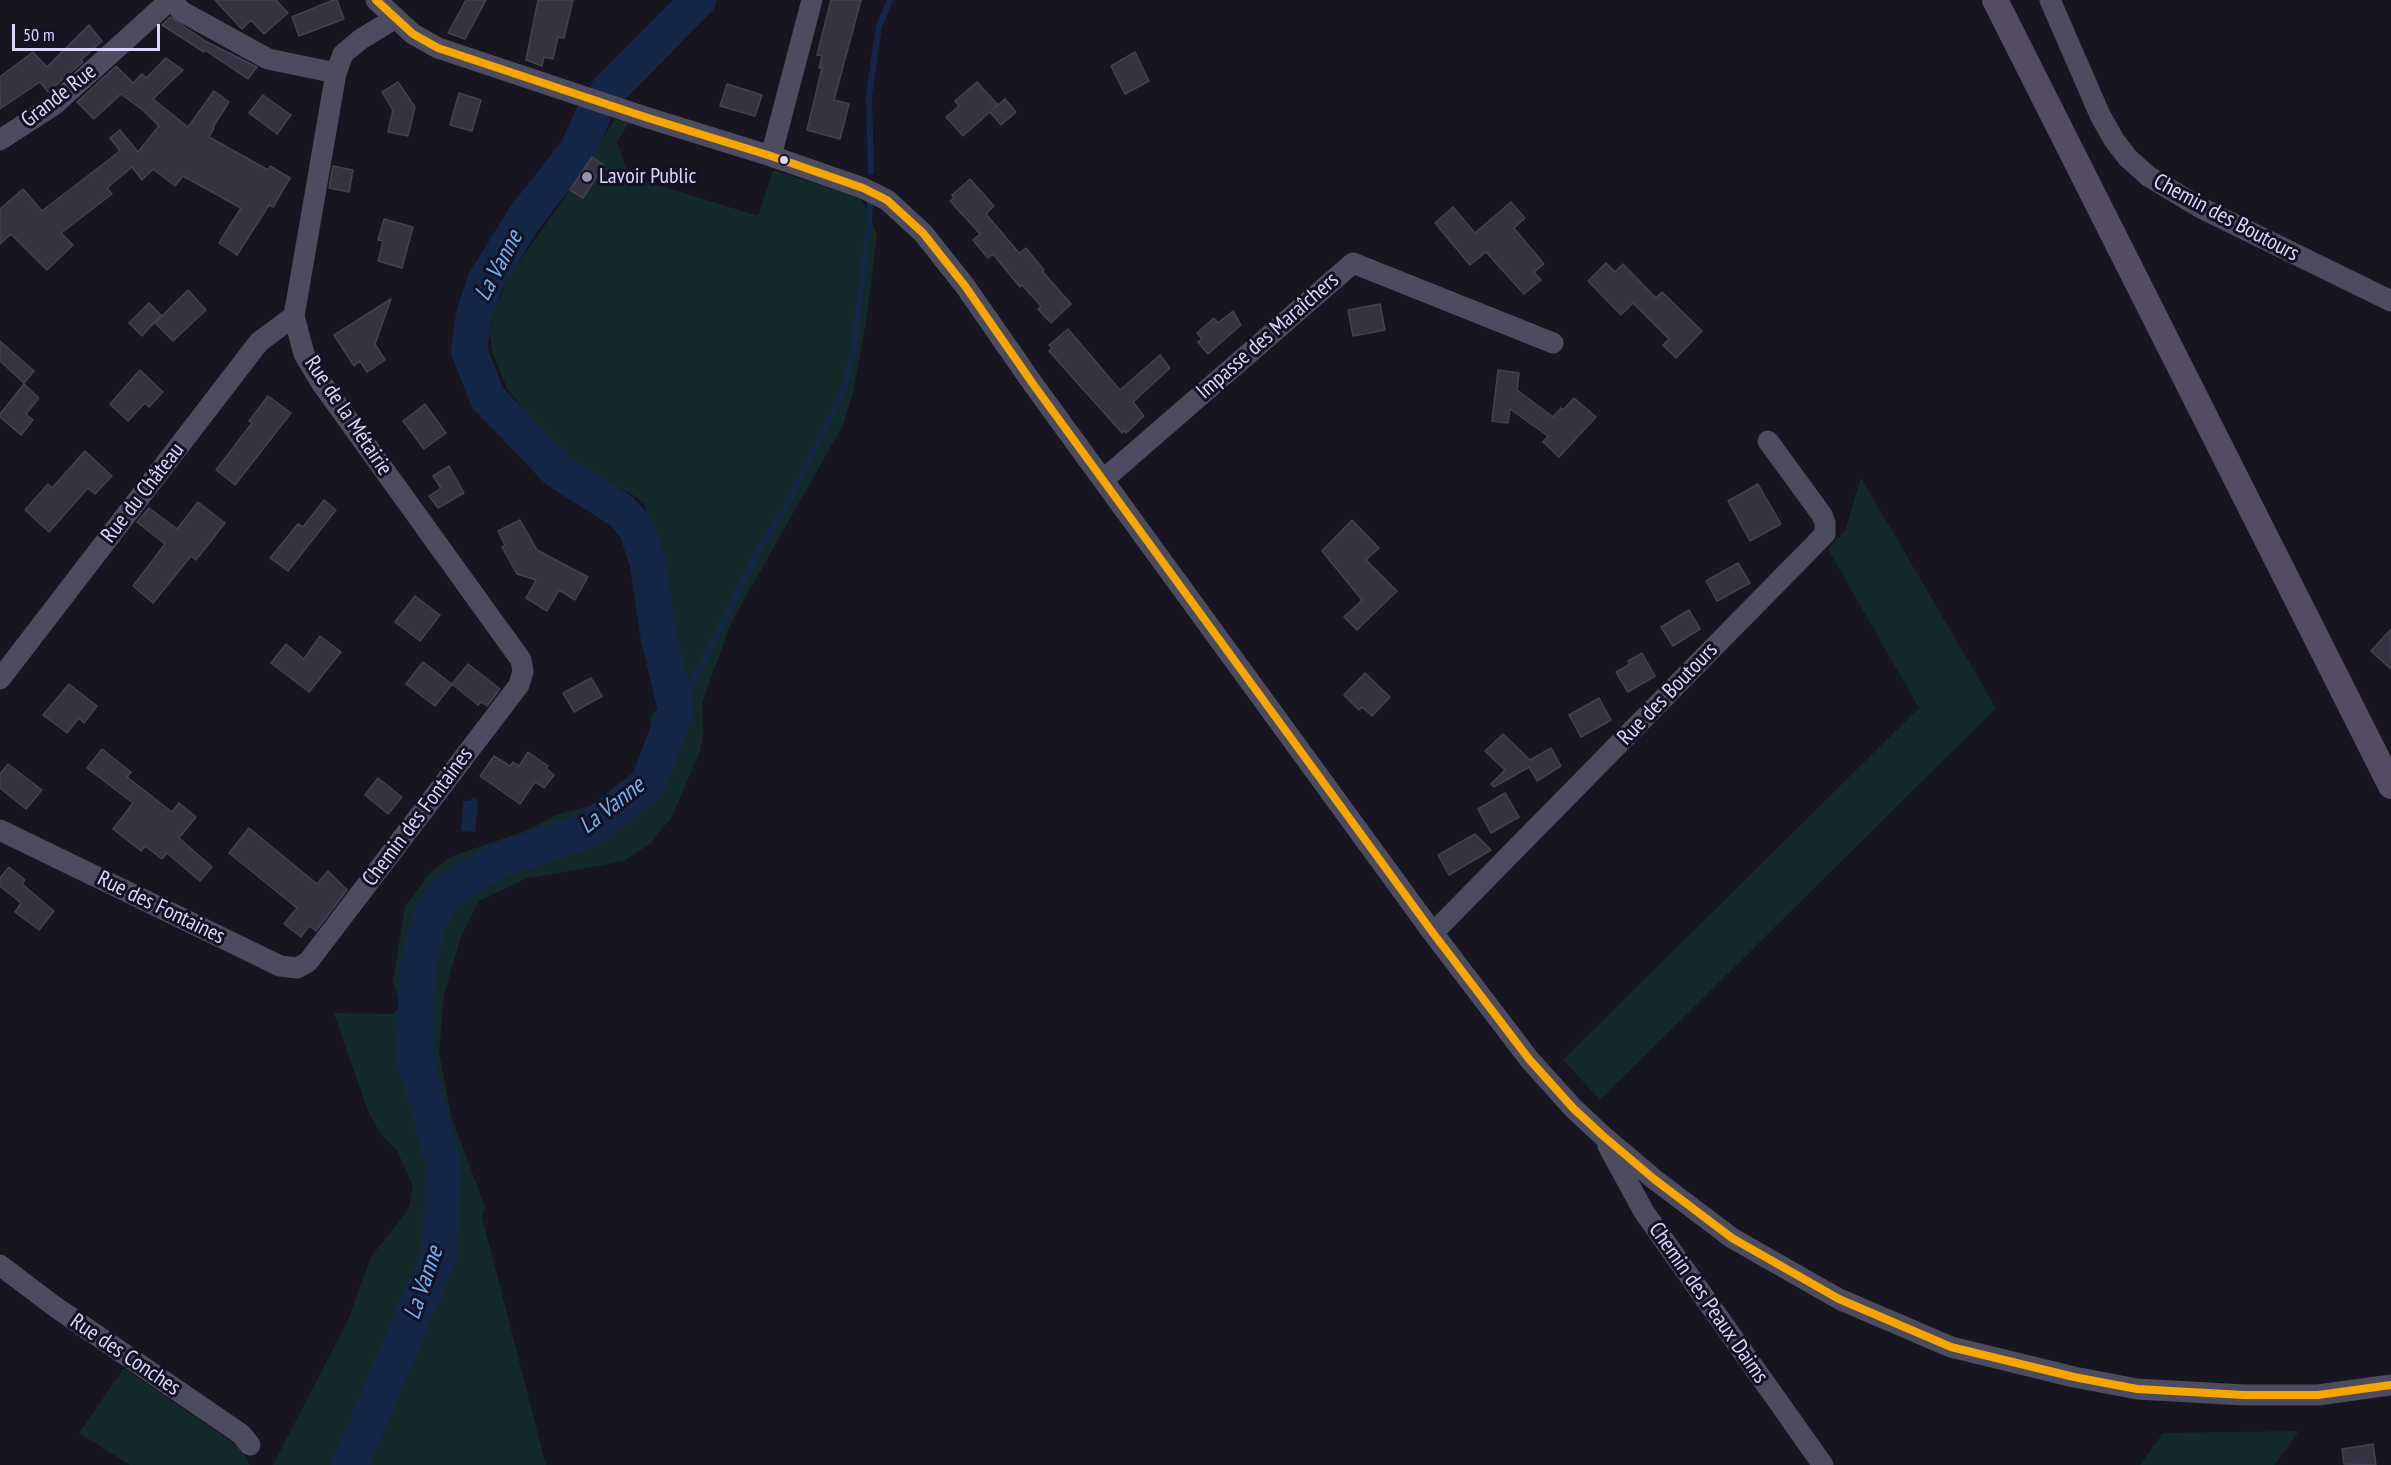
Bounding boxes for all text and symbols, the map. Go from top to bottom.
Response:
scale bar [15,12,164,50]
text: 50 m [23,23,55,46]
street label: Grande Rue [16,59,102,133]
unlabelled marker [778,154,790,166]
place label: Lavoir Public [599,164,696,190]
street label: Chemin des Boutours [2149,169,2303,267]
marker: Lavoir Public [580,170,594,184]
water label: La Vanne [469,226,529,306]
street label: Impasse des Maraîchers [1192,267,1344,405]
street label: Rue de la Métairie [298,351,398,481]
street label: Rue du Château [96,438,190,548]
street label: Rue des Boutours [1613,637,1723,751]
street label: Chemin des Fontaines [357,742,479,892]
water label: La Vanne [574,772,650,840]
street label: Rue des Fontaines [93,866,229,950]
street label: Chemin des Peaux Daims [1643,1217,1773,1389]
water label: La Vanne [398,1243,450,1323]
street label: Rue des Conches [65,1308,185,1402]

